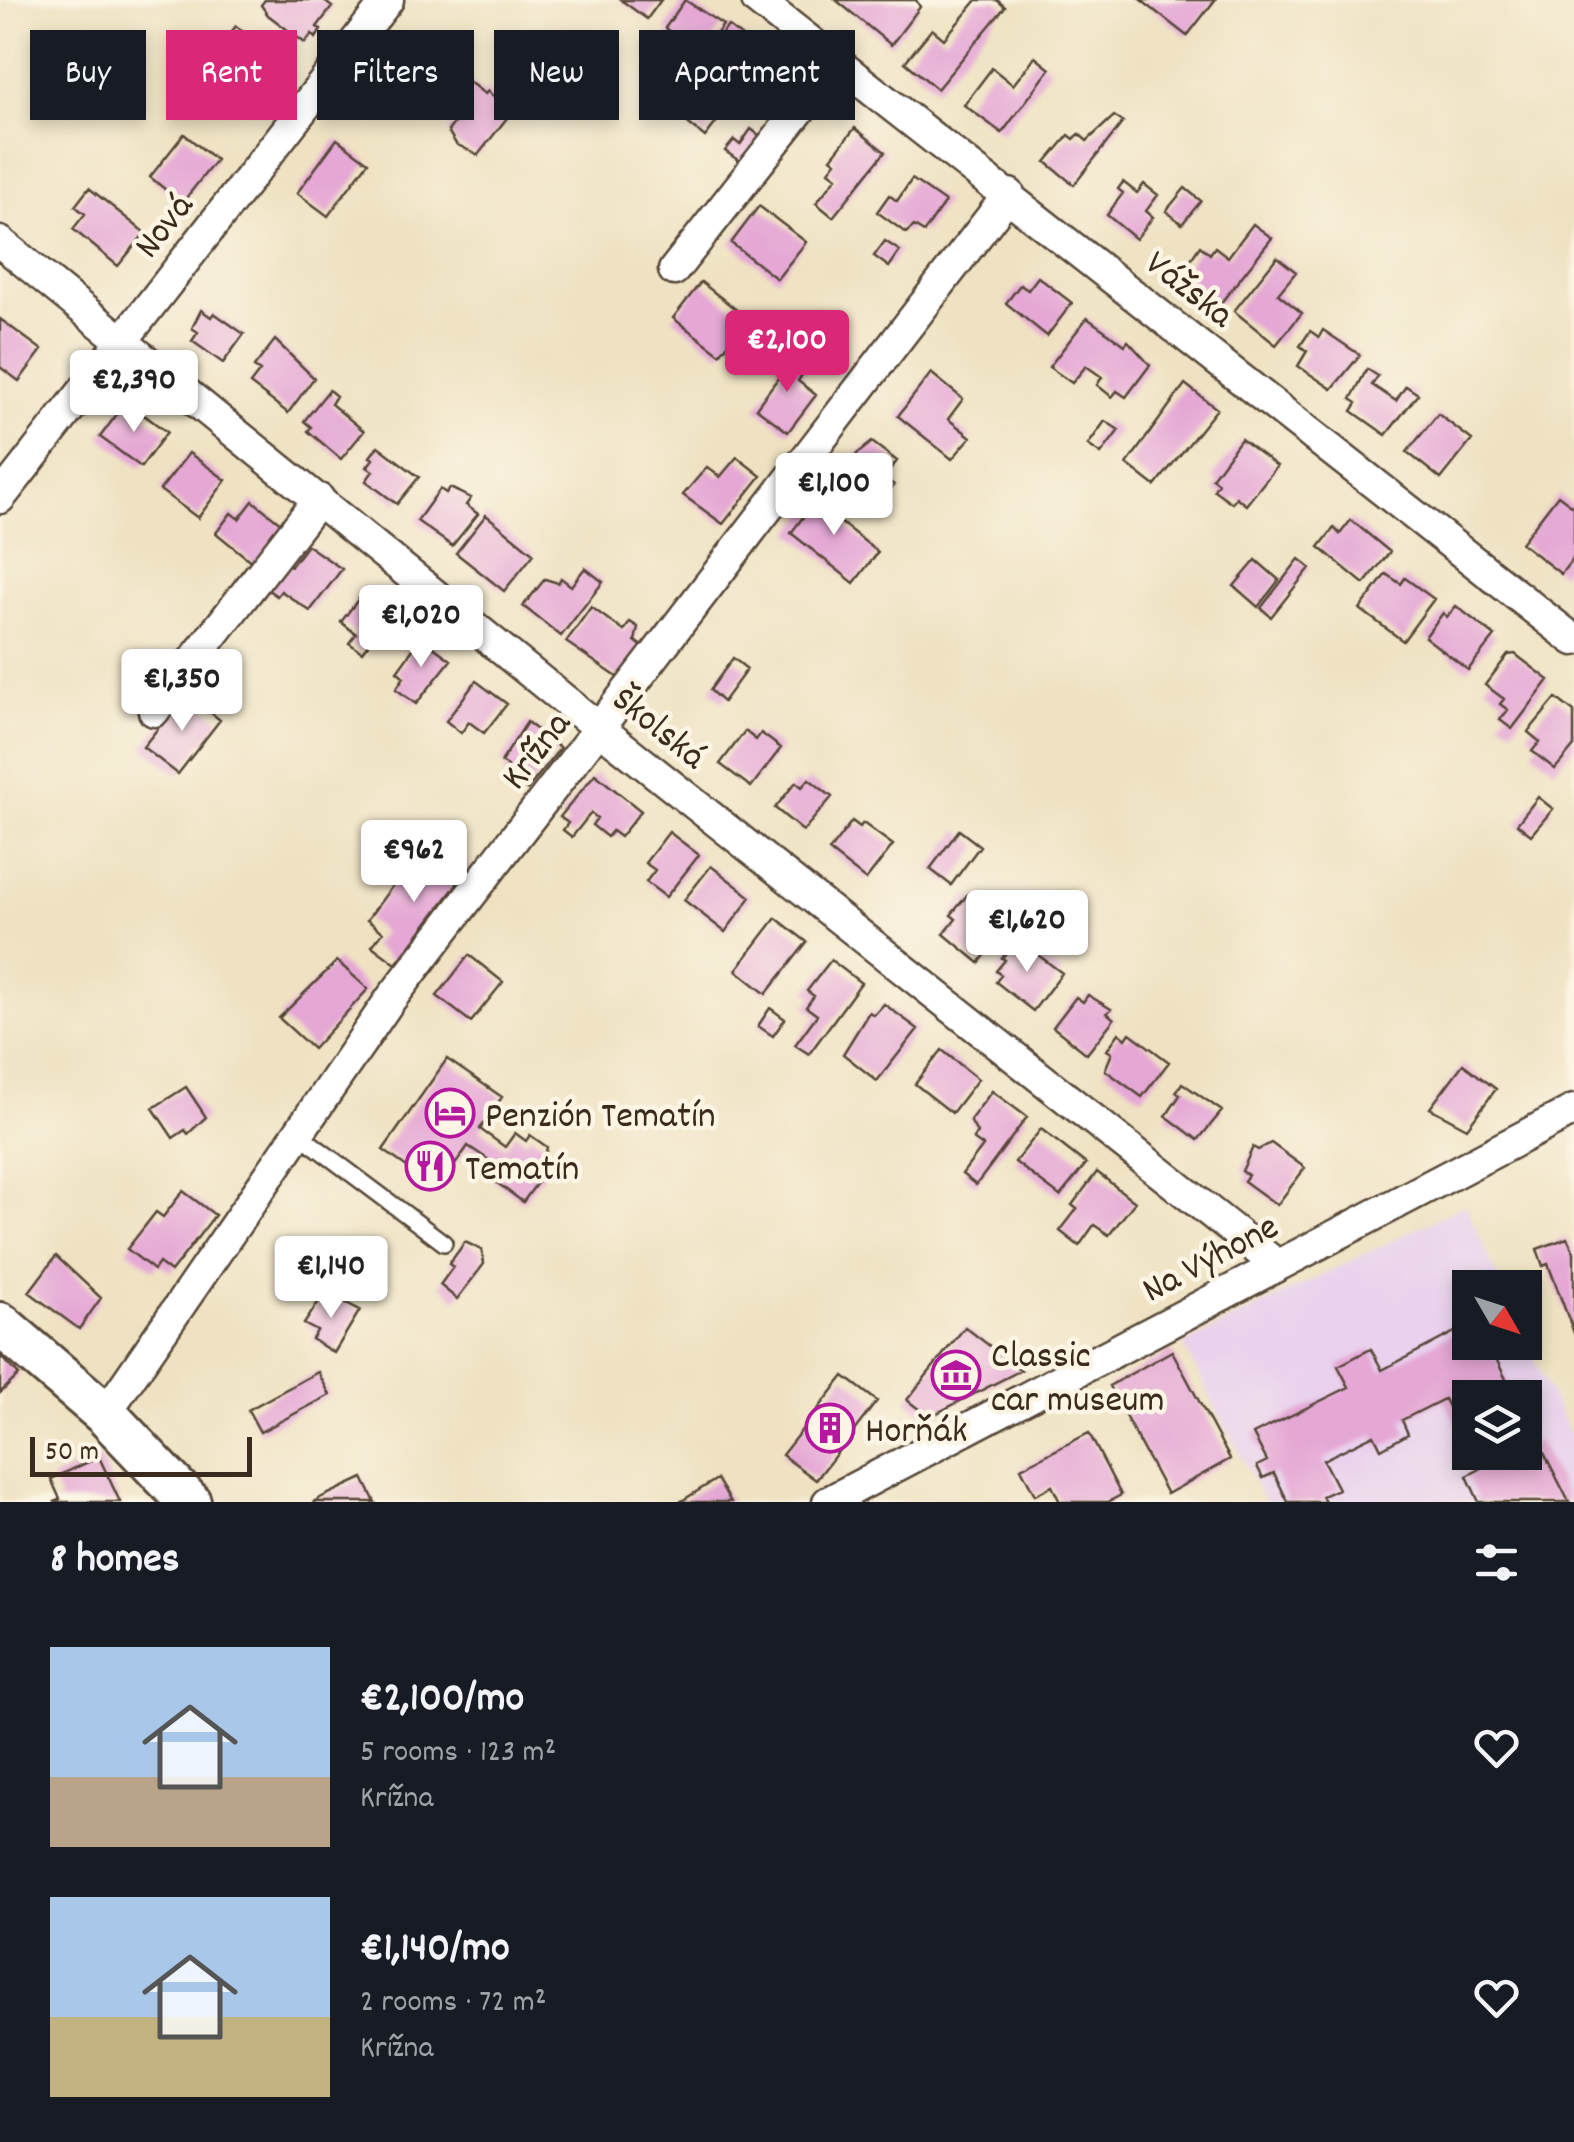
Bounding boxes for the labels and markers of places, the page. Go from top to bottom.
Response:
pin: €2,100 [706,310,868,395]
pin: €2,390 [53,350,215,435]
pin: €1,100 [753,453,915,538]
pin: €1,020 [340,585,502,670]
pin: €1,350 [101,649,263,734]
pin: €962 [355,820,473,905]
pin: €1,620 [946,890,1108,975]
hotel icon: Penzión Tematín [424,1087,476,1139]
place label: Penzión Tematín [485,1091,716,1146]
restaurant icon: Tematín [404,1140,456,1192]
place label: Tematín [465,1144,579,1199]
pin: €1,140 [250,1236,412,1321]
place label: Classic car museum [991,1331,1165,1430]
museum icon: Classic car museum [930,1349,982,1401]
building icon: Horňák [804,1402,856,1454]
place label: Horňák [865,1406,968,1461]

